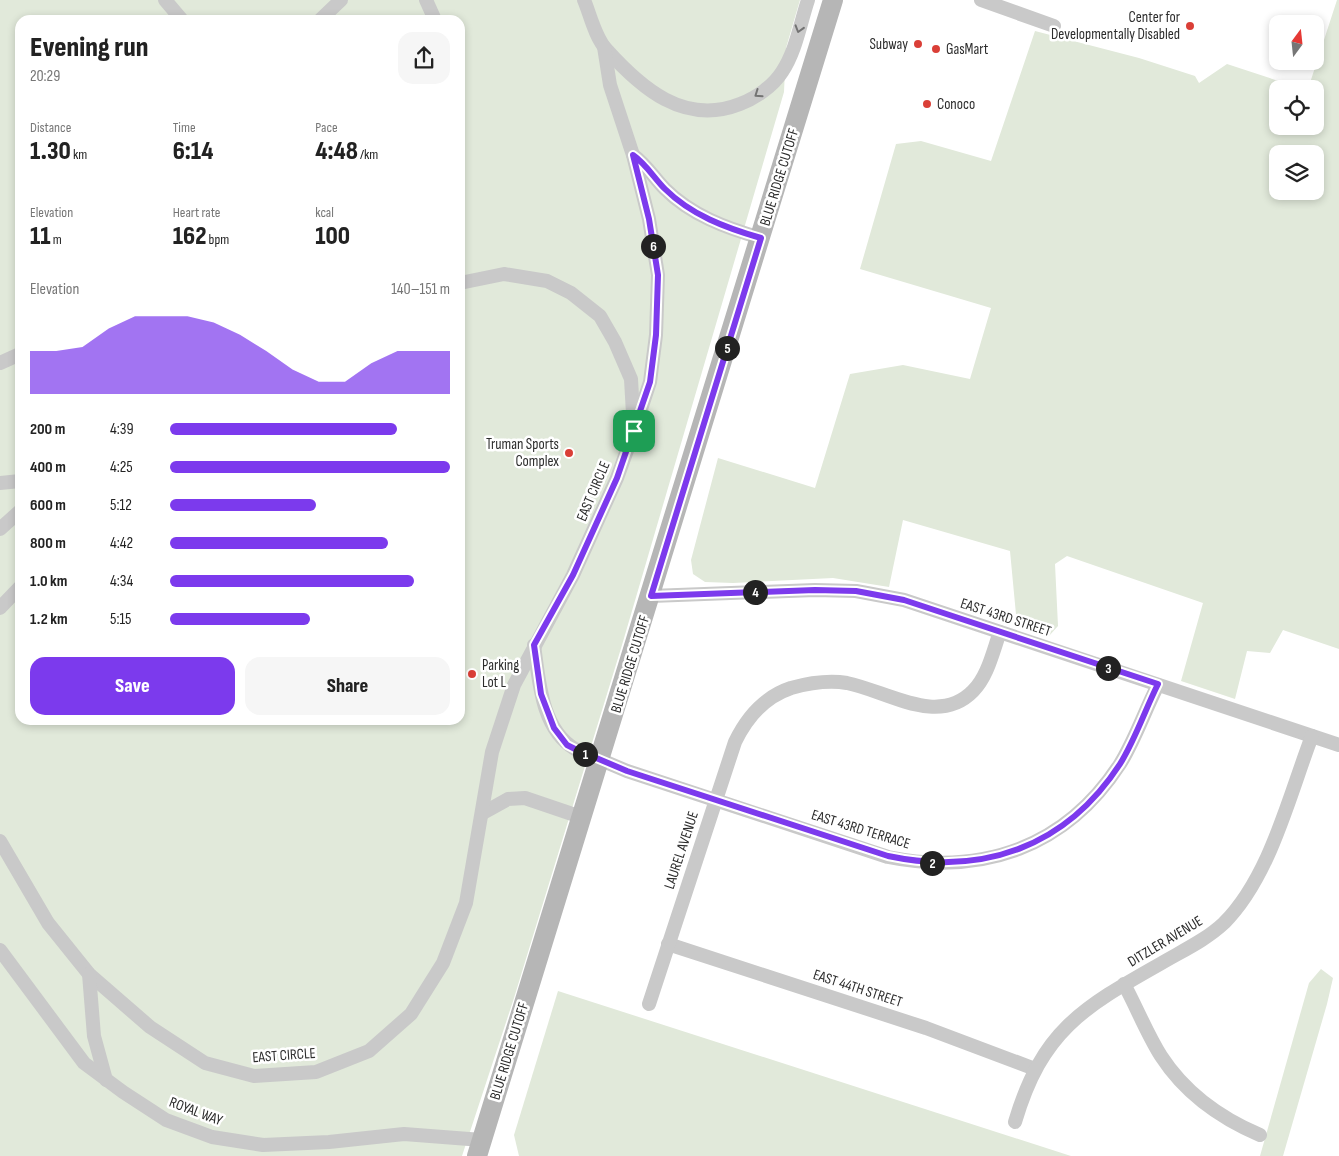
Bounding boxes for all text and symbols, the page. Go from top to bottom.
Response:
place label: Center for Developmentally Disabled [1051,8,1181,44]
north arrow [1269,15,1324,70]
map controls [1269,15,1324,200]
marker: Center for Developmentally Disabled [1184,20,1196,32]
one-way arrow [794,24,804,33]
text: Evening run [30,31,148,64]
button: share [398,32,450,84]
place label: Subway [869,35,908,54]
marker: Subway [912,38,924,50]
place label: GasMart [946,40,989,59]
marker: GasMart [930,43,942,55]
text: 20:29 [30,67,60,86]
button: locate [1269,80,1324,135]
one-way arrow [754,88,764,97]
place label: Conoco [937,95,975,114]
marker: Conoco [921,98,933,110]
text: Distance [30,119,71,136]
text: Time [173,119,196,136]
text: Pace [315,119,338,136]
street label: BLUE RIDGE CUTOFF [756,126,803,228]
text: 1.30 [30,136,71,167]
text: 6:14 [173,136,214,167]
text: 4:48 [315,136,358,167]
button: layers [1269,145,1324,200]
text: km [71,146,87,163]
text: /km [358,146,378,163]
text: Elevation [30,204,73,221]
text: Heart rate [173,204,220,221]
text: kcal [315,204,334,221]
text: 11 [30,221,51,252]
text: 162 [173,221,206,252]
text: 100 [315,221,350,252]
text: m [51,231,62,248]
text: bpm [206,231,229,248]
pin: 6 [640,234,666,258]
text: 6 [650,238,657,255]
text: Elevation [30,280,79,299]
text: 140–151 m [391,280,450,299]
pin: 5 [714,336,740,360]
text: 5 [724,340,731,357]
pin [613,410,655,452]
icon: arrive [620,417,648,445]
text: 200 m [30,420,65,439]
text: 4:39 [110,420,134,439]
place label: Truman Sports Complex [486,435,559,471]
marker: Truman Sports Complex [563,447,575,459]
text: 400 m [30,458,66,477]
text: 4:25 [110,458,133,477]
street label: EAST CIRCLE [572,458,615,524]
text: 600 m [30,496,66,515]
text: 5:12 [110,496,132,515]
text: 800 m [30,534,66,553]
text: 4:42 [110,534,133,553]
text: 1.0 km [30,572,67,591]
text: 4:34 [110,572,133,591]
pin: 4 [742,580,768,604]
text: 4 [752,584,759,601]
street label: EAST 43RD STREET [958,594,1054,641]
text: 1.2 km [30,610,68,629]
text: 5:15 [110,610,131,629]
street label: BLUE RIDGE CUTOFF [607,613,654,715]
place label: Parking Lot L [482,656,519,692]
pin: 3 [1096,656,1120,680]
button: Save [30,657,235,715]
button: Share [245,657,450,715]
text: 3 [1105,660,1112,677]
marker: Parking Lot L [466,668,478,680]
pin: 1 [572,742,598,766]
text: 1 [583,746,588,763]
street label: EAST 43RD TERRACE [809,805,913,854]
street label: LAUREL AVENUE [660,809,703,891]
pin: 2 [920,850,944,876]
text: 2 [929,855,936,872]
street label: DITZLER AVENUE [1124,912,1206,971]
street label: EAST 44TH STREET [811,965,905,1012]
street label: BLUE RIDGE CUTOFF [486,1000,533,1102]
street label: EAST CIRCLE [252,1044,316,1067]
street label: ROYAL WAY [167,1093,226,1131]

